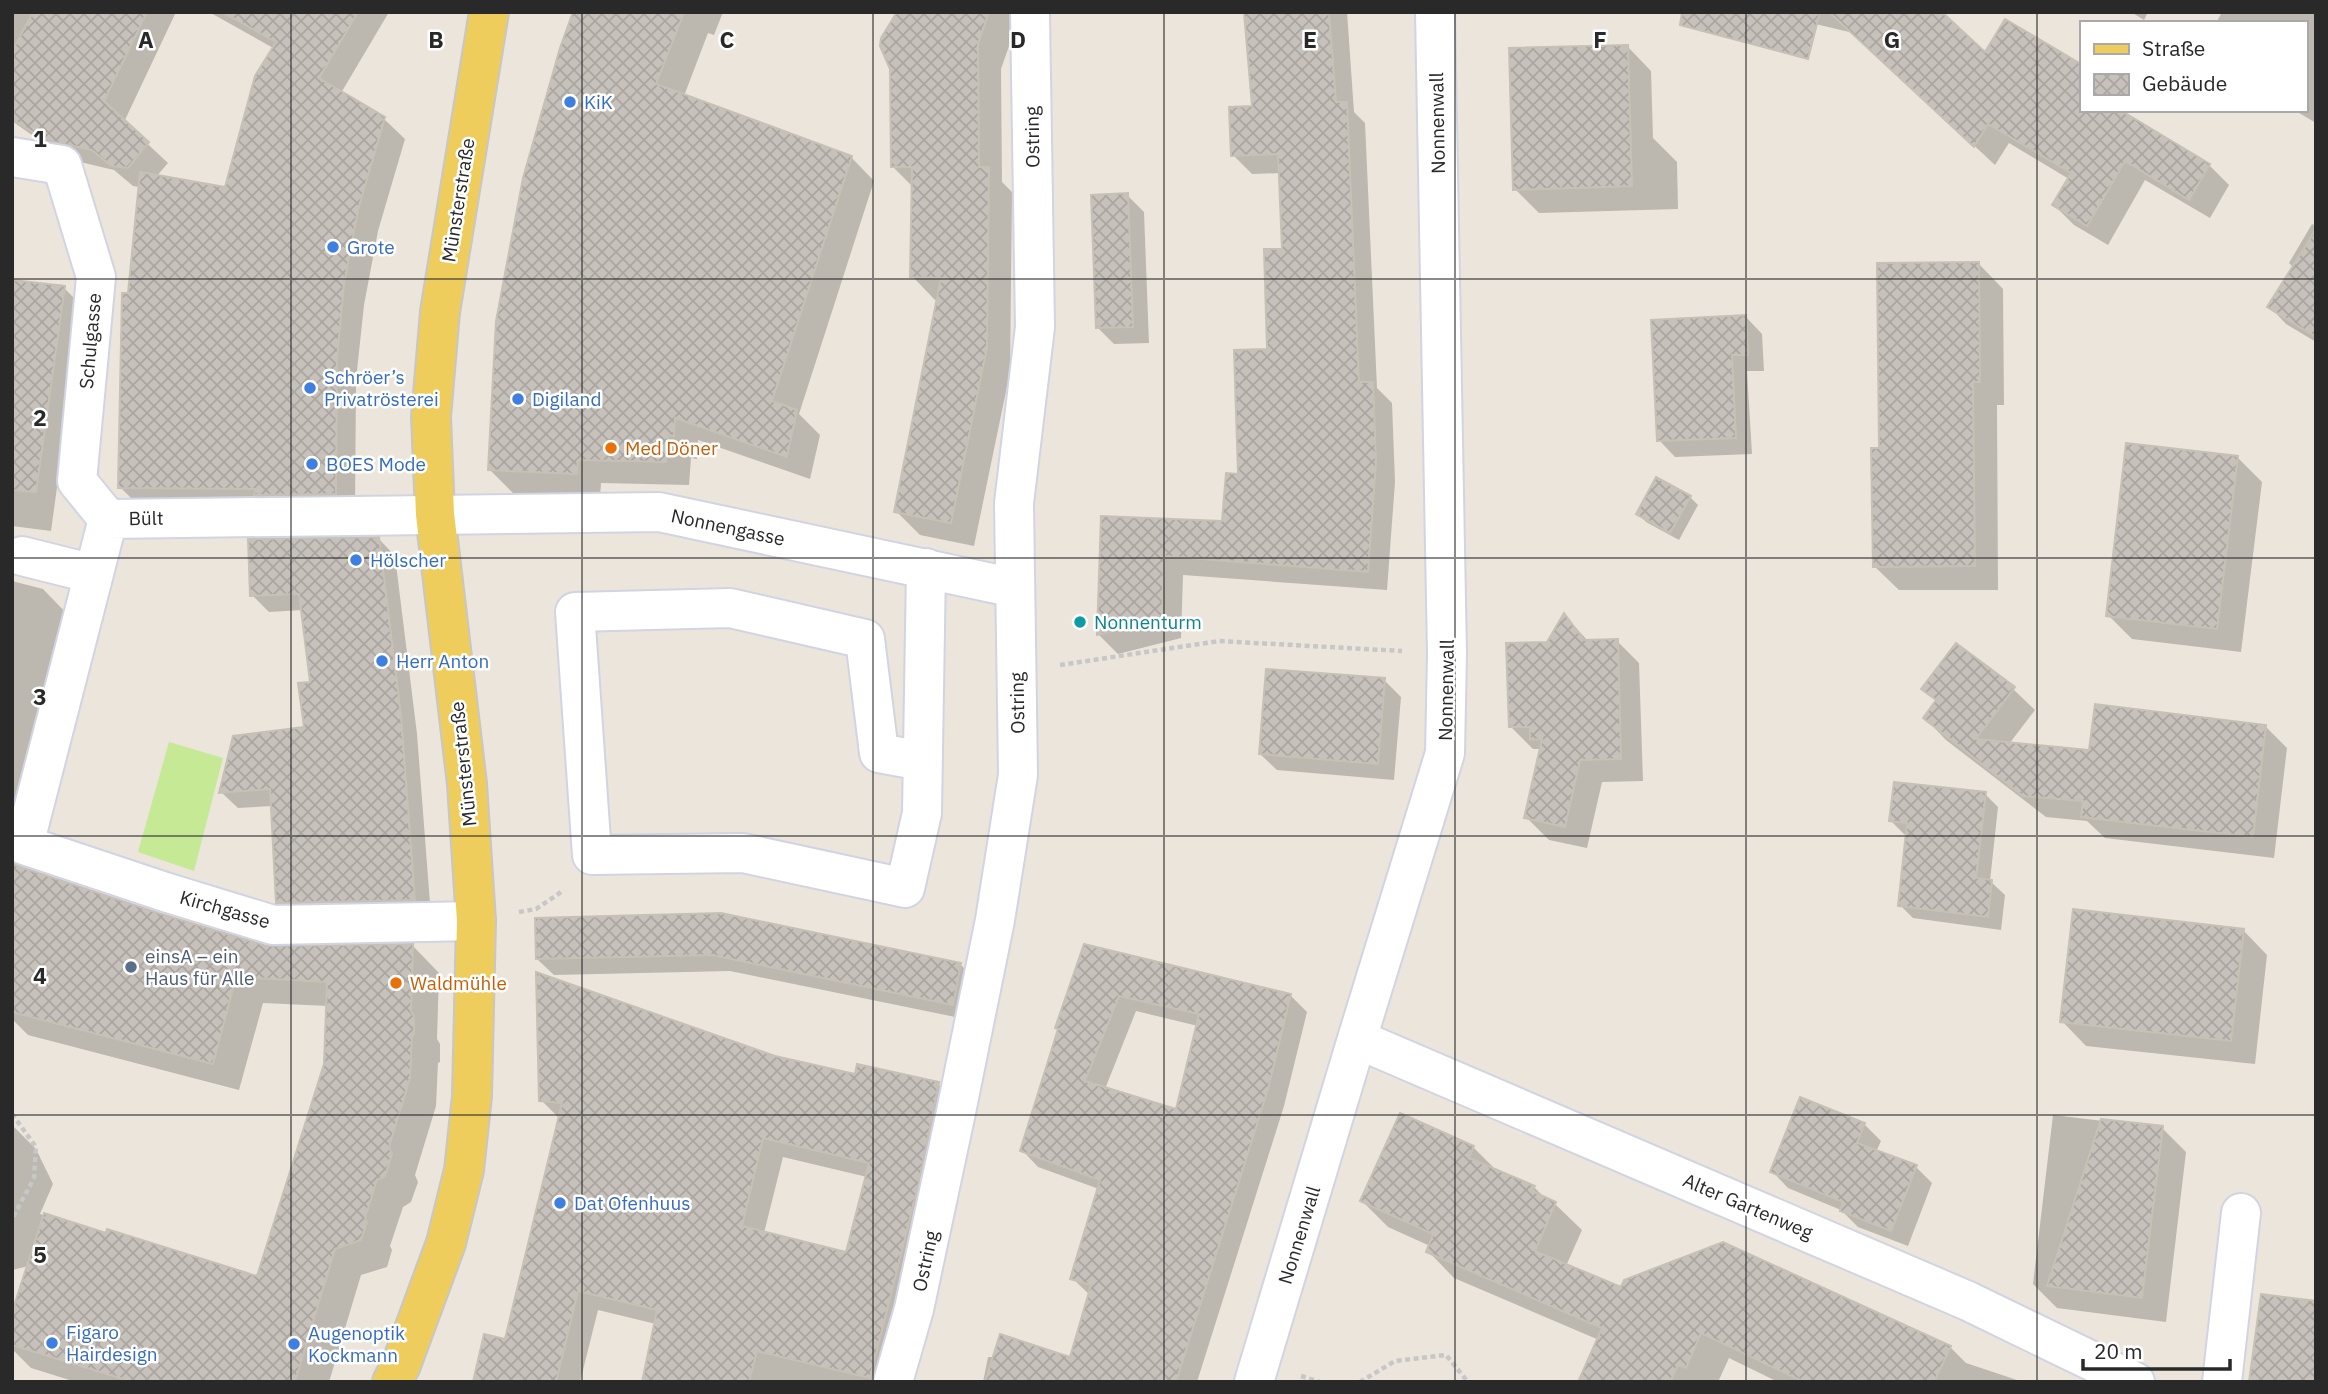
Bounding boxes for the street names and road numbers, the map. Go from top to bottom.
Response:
street label: Nonnenwall [1424,72,1450,174]
street label: Ostring [1019,106,1045,168]
street label: Münsterstraße [436,136,480,264]
street label: Schulgasse [74,292,106,390]
street label: Nonnengasse [669,503,787,551]
street label: Bült [128,506,164,530]
street label: Nonnenwall [1433,639,1459,741]
street label: Ostring [1004,672,1030,734]
street label: Münsterstraße [445,700,481,828]
street label: Kirchgasse [177,885,273,933]
street label: Alter Gartenweg [1679,1168,1817,1244]
street label: Nonnenwall [1273,1183,1325,1287]
street label: Ostring [907,1228,943,1294]

